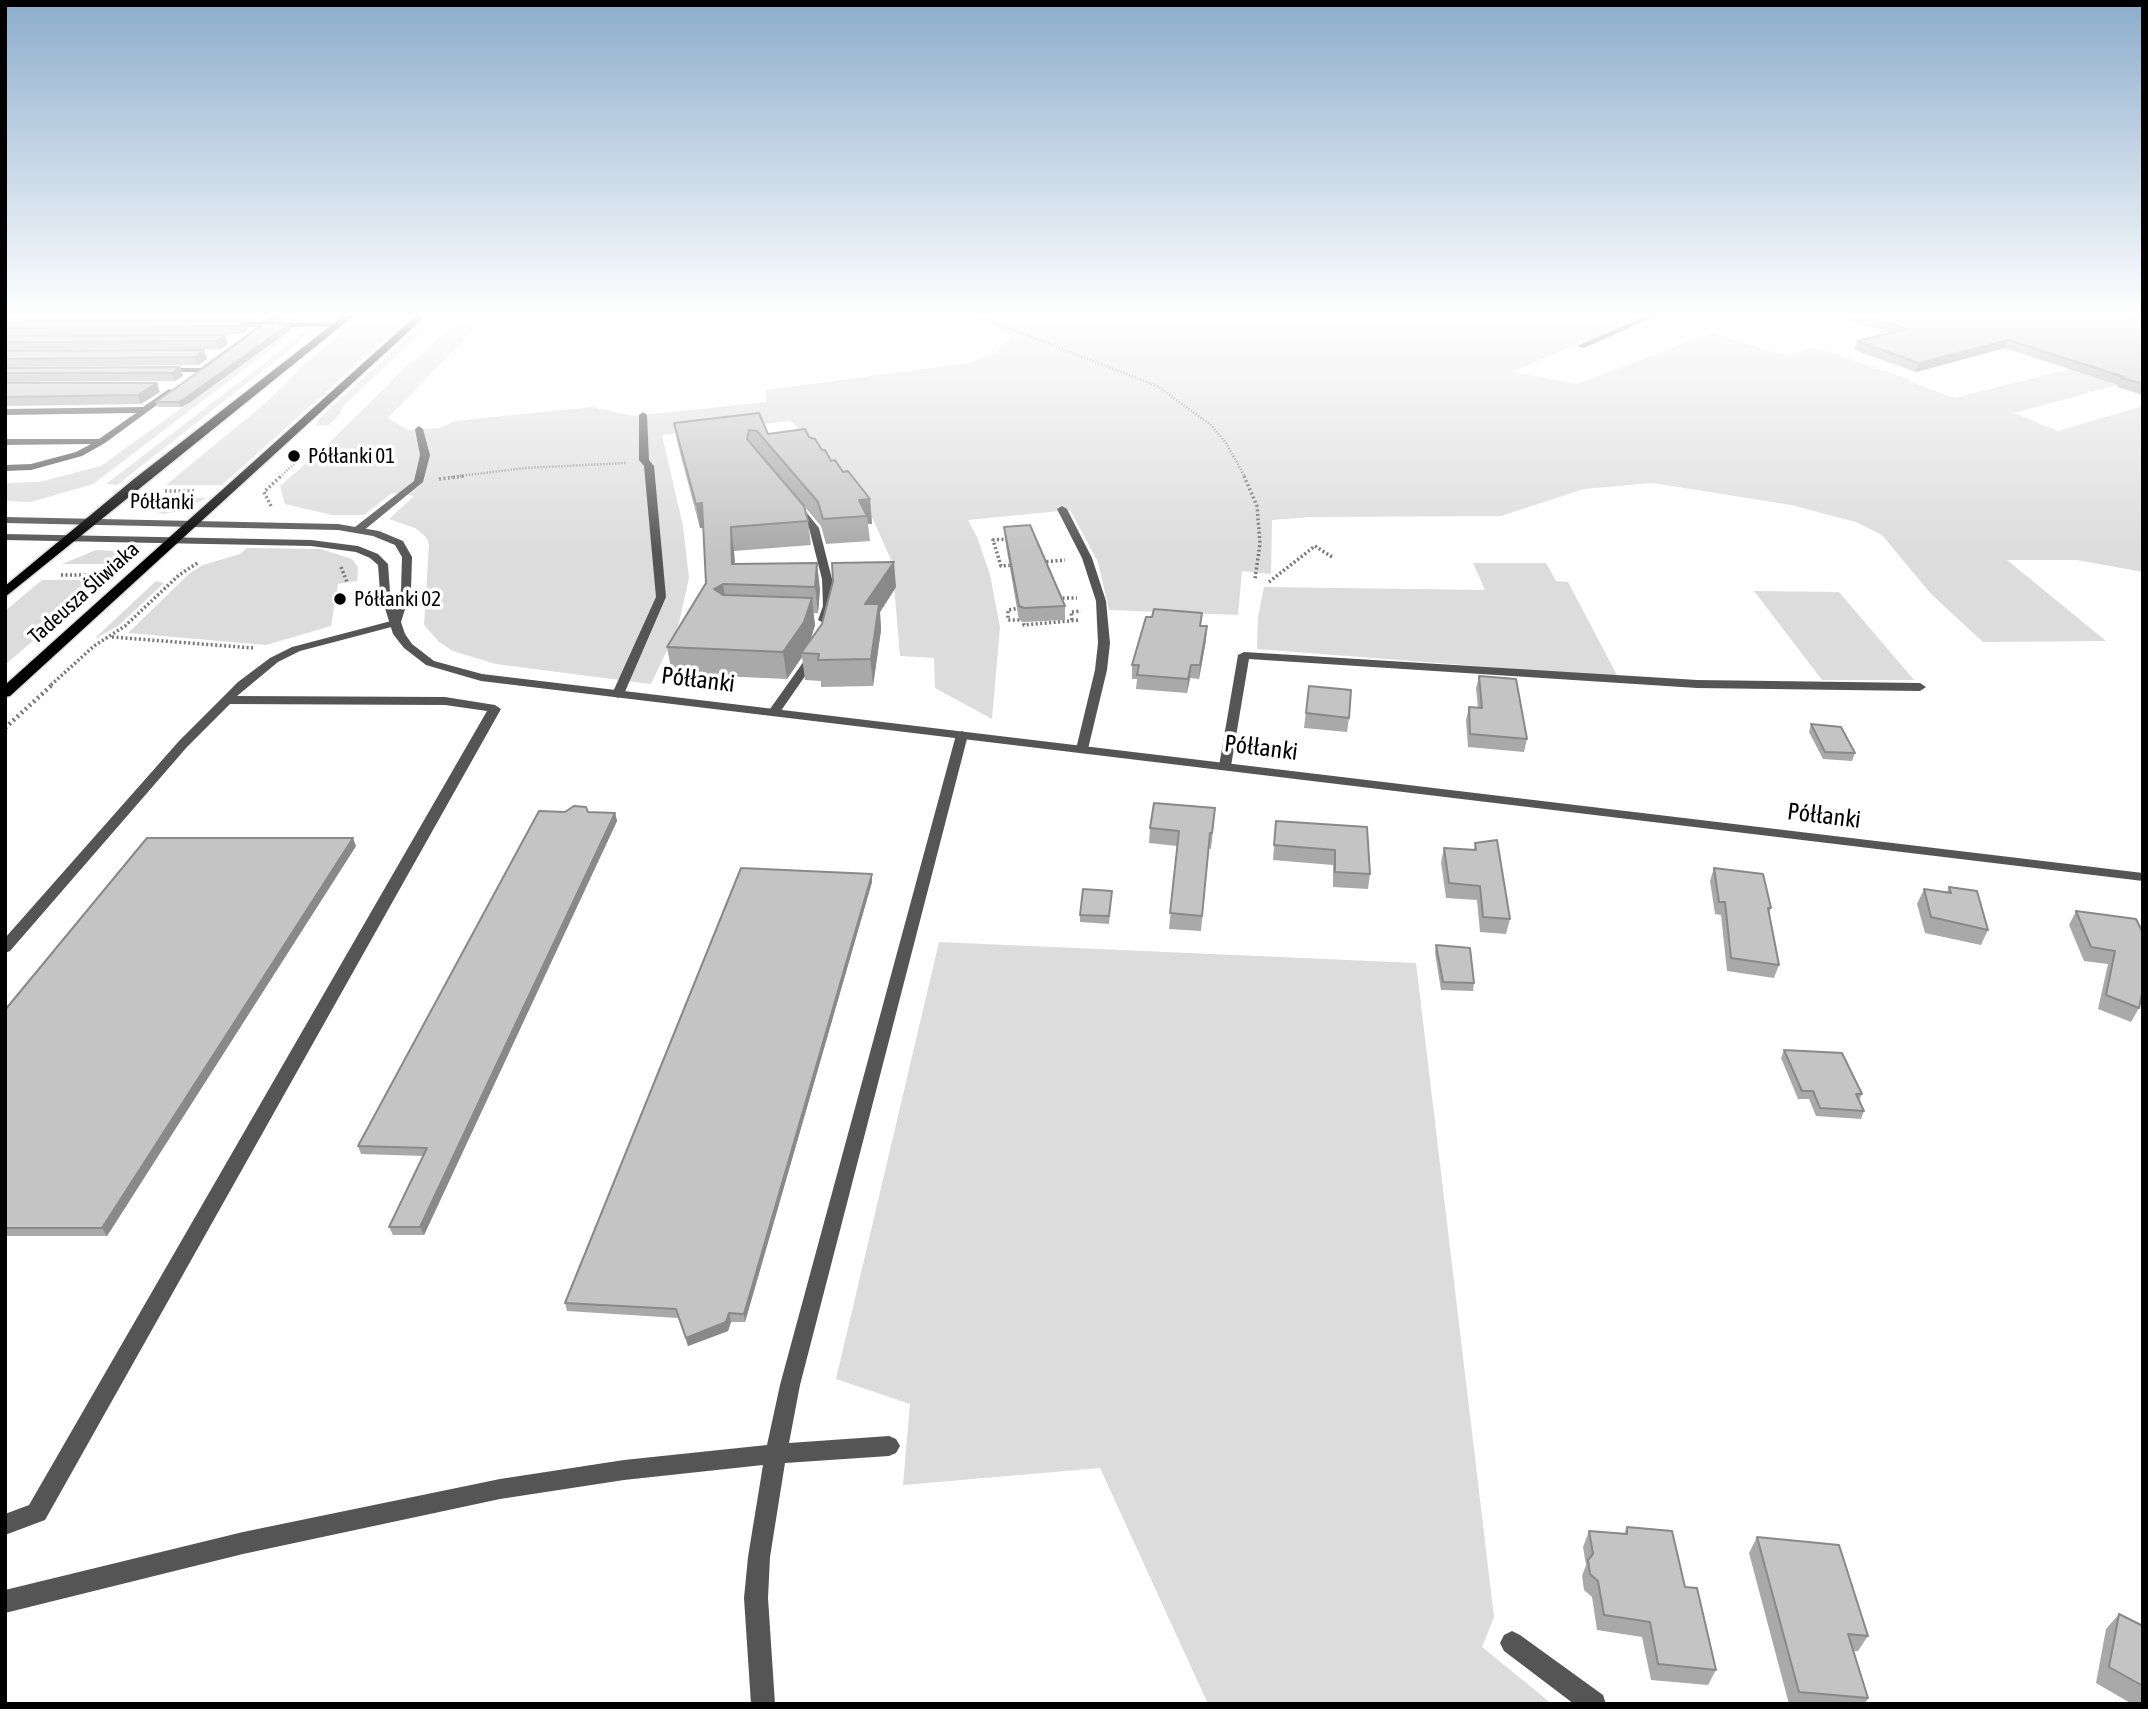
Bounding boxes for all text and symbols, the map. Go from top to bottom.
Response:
place label: Półłanki 01 [308,443,395,469]
marker: Półłanki 01 [286,448,302,464]
street label: Półłanki [130,489,194,515]
street label: Tadeusza Śliwiaka [24,537,144,649]
place label: Półłanki 02 [354,586,441,612]
marker: Półłanki 02 [332,591,348,607]
street label: Półłanki [660,661,736,699]
street label: Półłanki [1223,729,1299,767]
street label: Półłanki [1786,797,1862,835]

